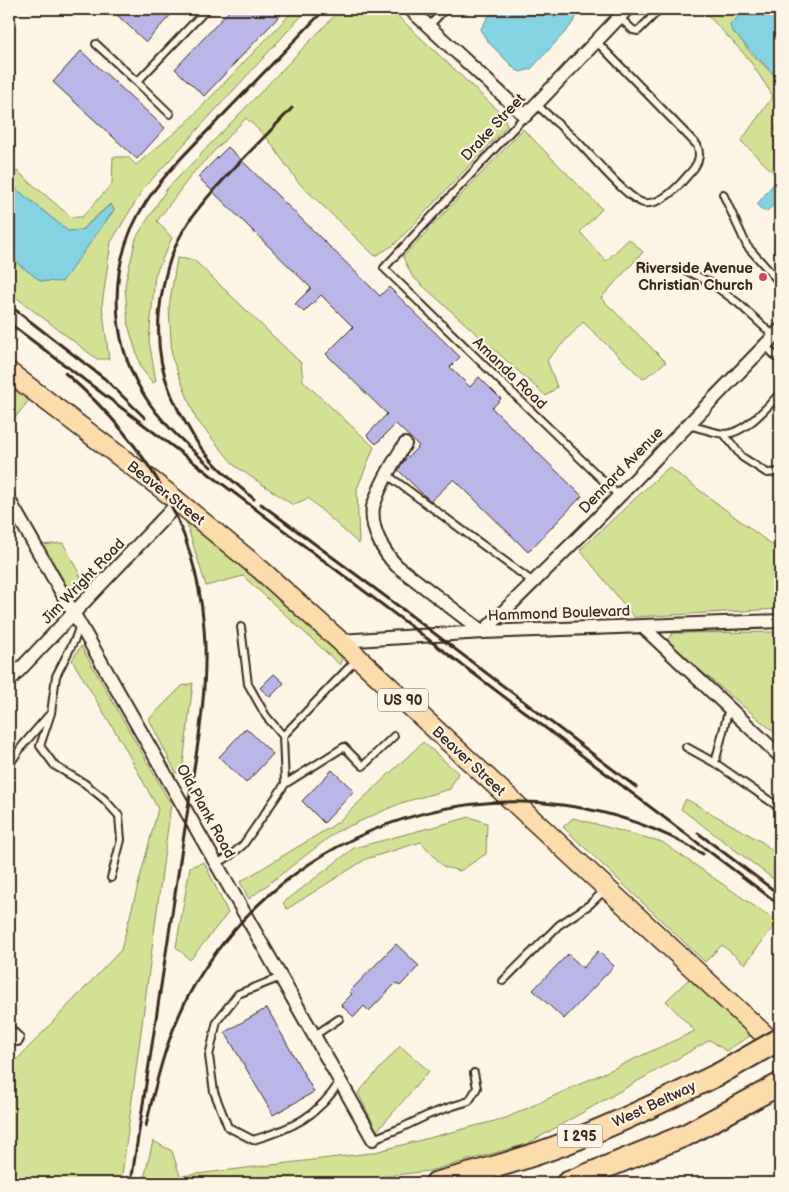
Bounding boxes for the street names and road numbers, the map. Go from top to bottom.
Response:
street label: Drake Street [457,89,530,165]
street label: Amanda Road [469,333,551,414]
street label: Dennard Avenue [575,423,668,518]
street label: Beaver Street [123,457,209,530]
street label: Jim Wright Road [38,534,129,628]
street label: Hammond Boulevard [488,602,630,625]
road number: US 90 [378,688,428,712]
street label: Beaver Street [428,722,510,801]
street label: Old Plank Road [172,761,239,862]
street label: West Beltway [609,1077,699,1132]
road number: I 295 [558,1124,602,1148]

